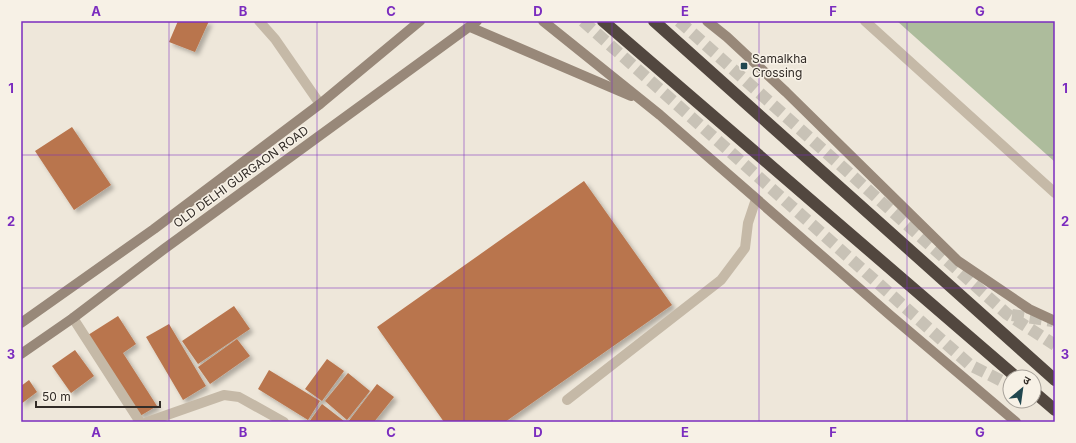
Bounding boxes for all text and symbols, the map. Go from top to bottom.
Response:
text: A [91,3,101,19]
text: B [239,3,248,19]
text: C [386,3,396,19]
text: D [533,3,543,19]
text: E [681,3,689,19]
text: F [829,3,837,19]
text: G [975,3,985,19]
place label: Samalkha Crossing [752,51,807,80]
marker: Samalkha Crossing [739,61,749,71]
text: 1 [8,80,14,96]
text: 1 [1062,80,1068,96]
street label: OLD DELHI GURGAON ROAD [170,123,311,231]
text: 2 [7,213,15,229]
text: 2 [1061,213,1069,229]
text: 3 [7,346,15,362]
text: 3 [1061,346,1069,362]
north arrow [1002,369,1042,409]
text: उ [1021,373,1034,388]
scale bar [36,383,160,409]
text: 50 m [42,389,71,404]
text: A [91,424,101,440]
text: B [239,424,248,440]
text: C [386,424,396,440]
text: D [533,424,543,440]
text: E [681,424,689,440]
text: F [829,424,837,440]
text: G [975,424,985,440]

